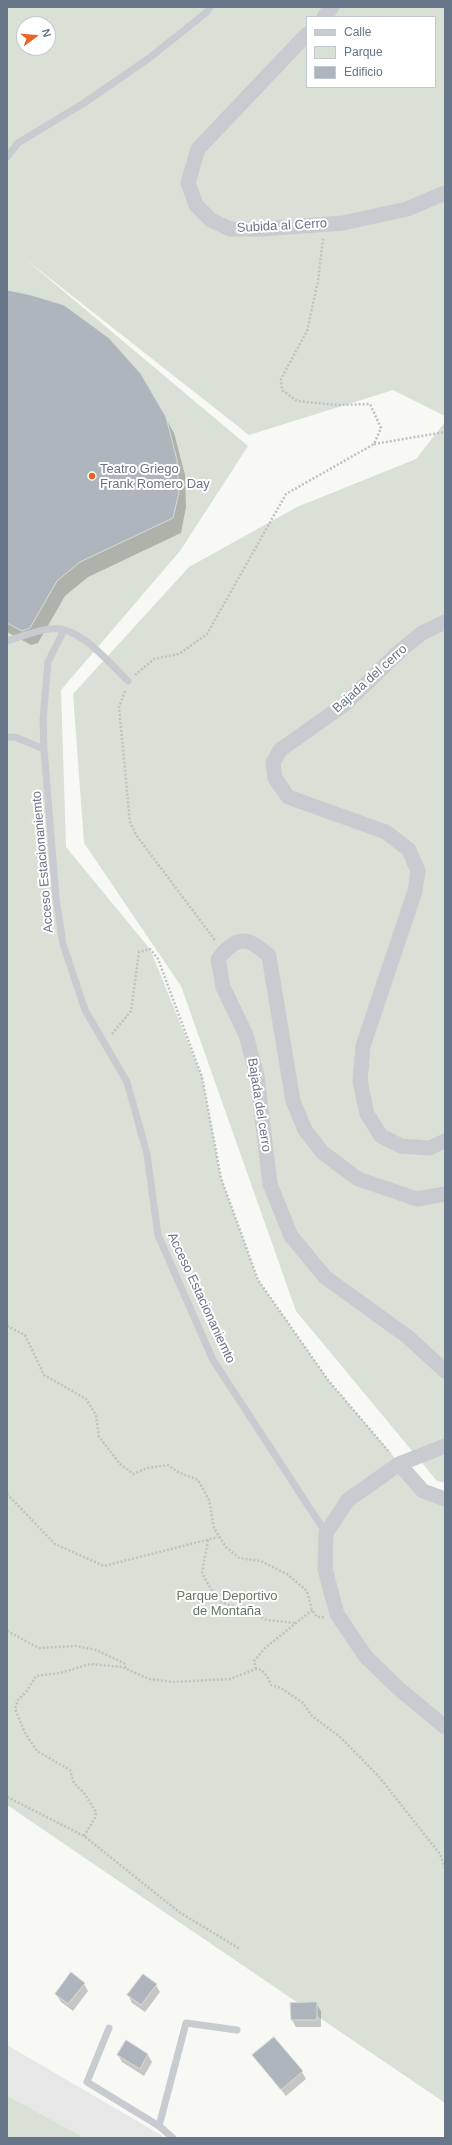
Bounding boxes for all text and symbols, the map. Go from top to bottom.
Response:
north arrow [16,16,56,56]
legend [306,16,436,88]
text: Calle [344,25,371,39]
text: N [40,27,53,38]
text: Parque [344,45,383,59]
text: Edificio [344,65,383,79]
street label: Subida al Cerro [236,216,328,236]
place label: Teatro Griego Frank Romero Day [100,461,210,492]
marker: Teatro Griego Frank Romero Day [87,471,97,481]
street label: Bajada del cerro [330,642,410,716]
street label: Acceso Estacionaniemto [29,790,57,934]
street label: Bajada del cerro [244,1057,274,1153]
street label: Acceso Estacionaniemto [164,1230,238,1366]
park label: Parque Deportivo de Montaña [176,1588,278,1619]

